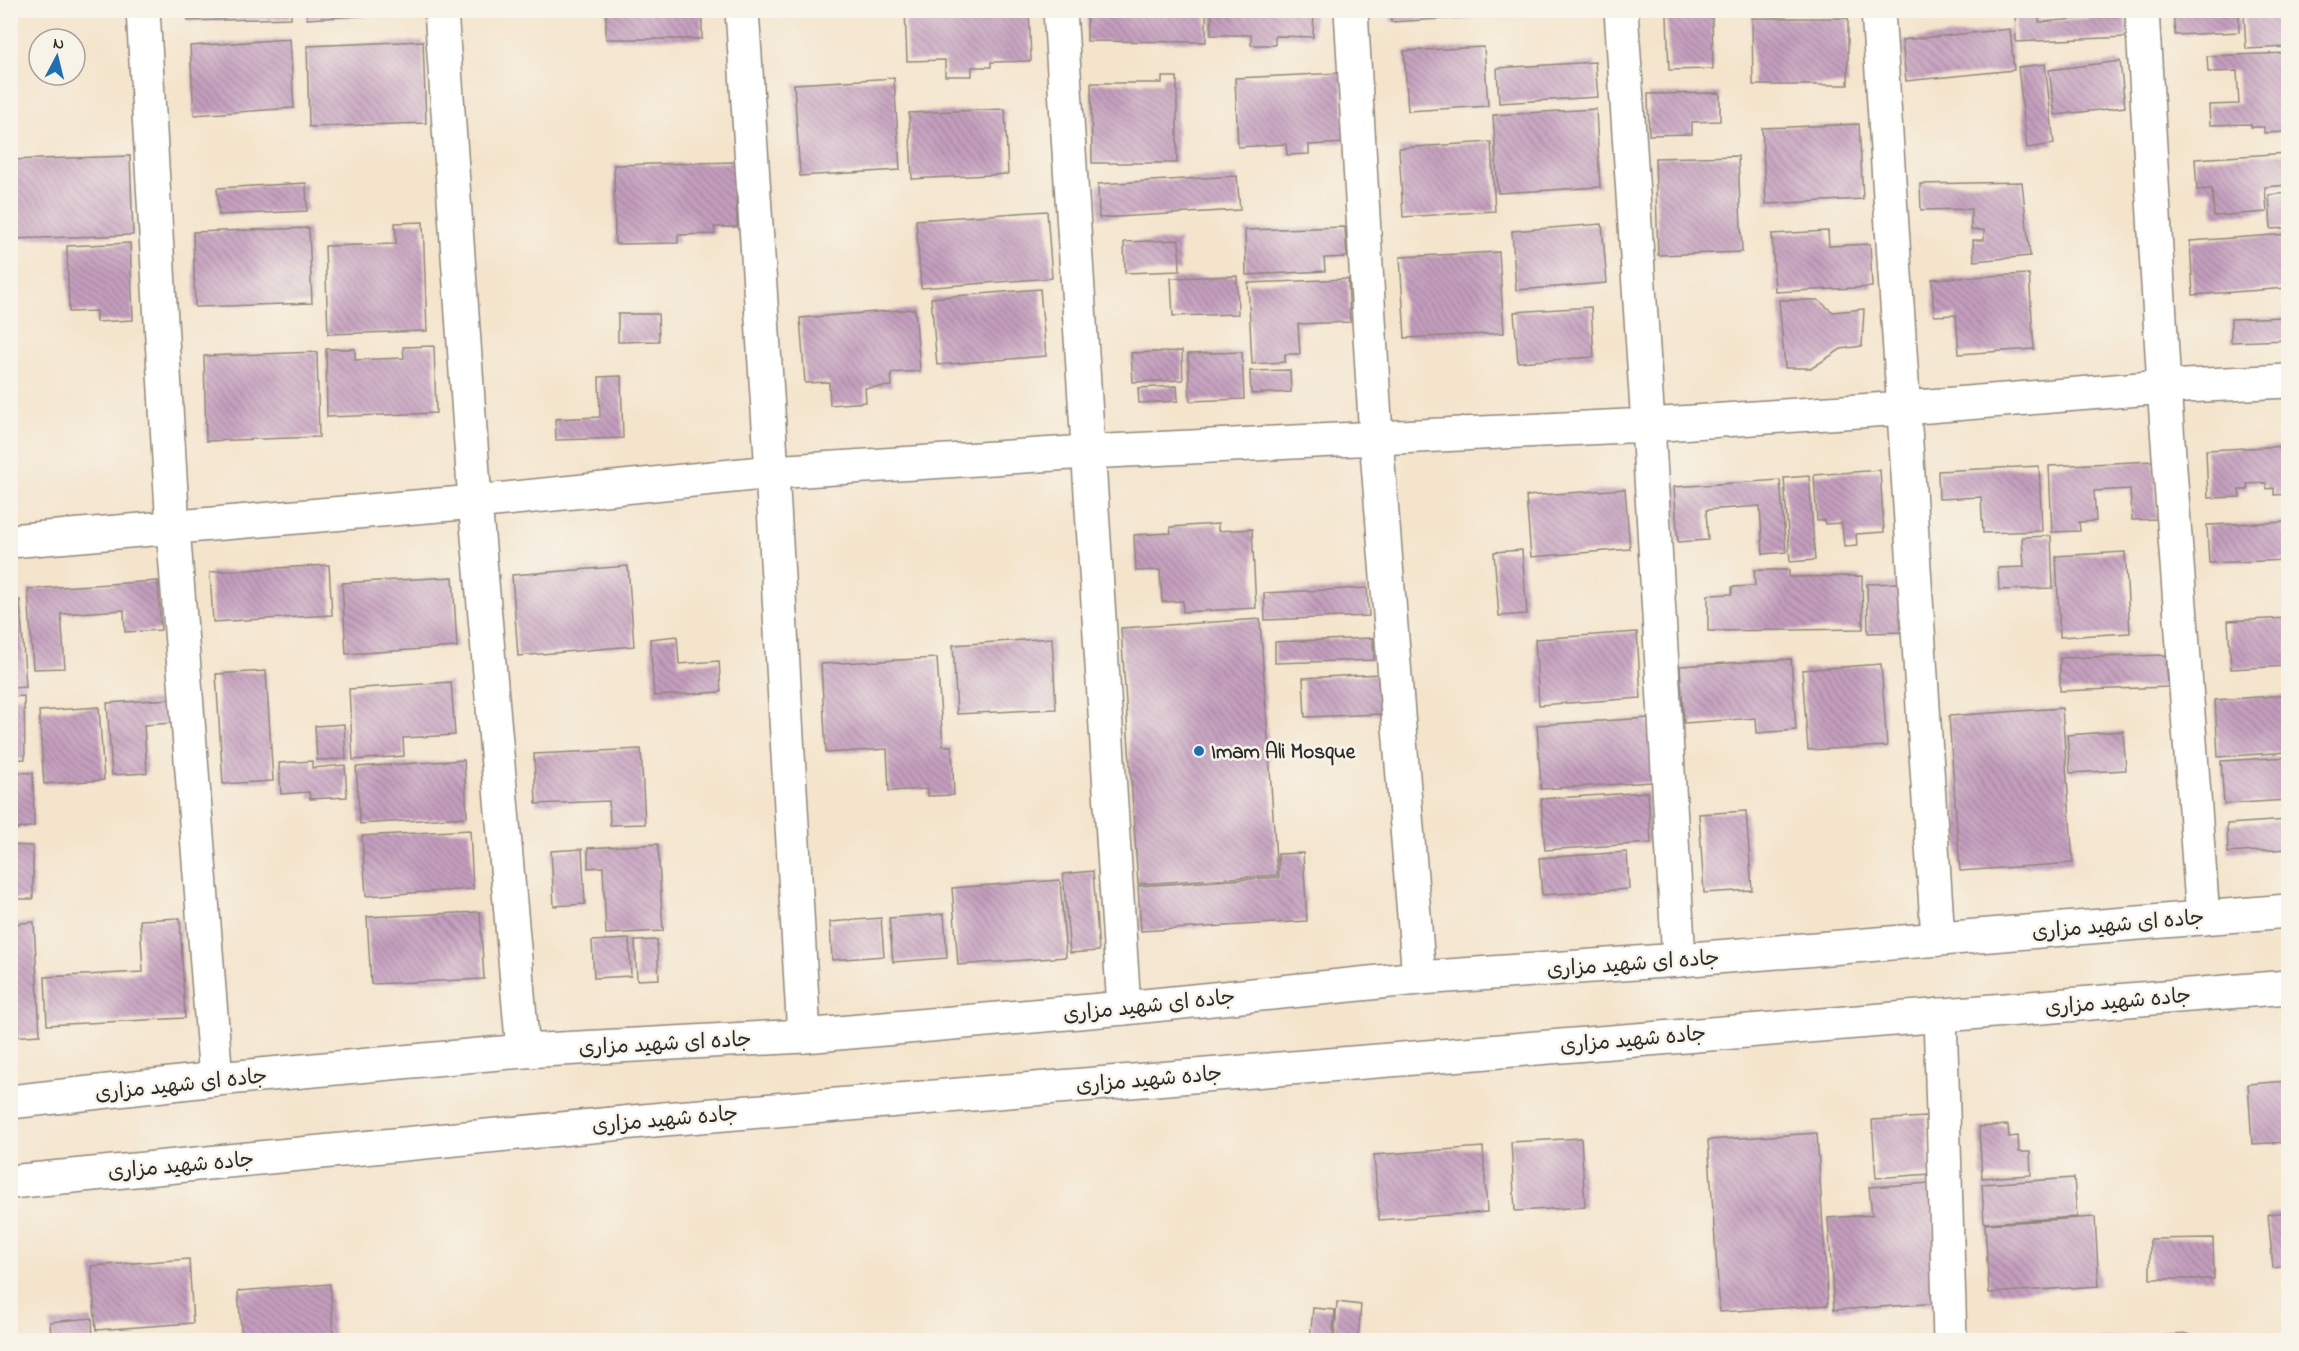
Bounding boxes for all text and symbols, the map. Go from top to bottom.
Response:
north arrow [27,27,87,87]
text: N [52,32,66,57]
place label: Imam Ali Mosque [1211,738,1356,768]
marker: Imam Ali Mosque [1192,744,1206,758]
street label: جاده ای شهید مزاری [2031,904,2206,948]
street label: جاده ای شهید مزاری [1546,944,1721,986]
street label: جاده شهید مزاری [2044,982,2193,1024]
street label: جاده ای شهید مزاری [1062,983,1237,1031]
street label: جاده شهید مزاری [1559,1020,1708,1062]
street label: جاده ای شهید مزاری [578,1025,752,1065]
street label: جاده شهید مزاری [1075,1060,1224,1102]
street label: جاده ای شهید مزاری [94,1062,269,1110]
street label: جاده شهید مزاری [591,1100,740,1142]
street label: جاده شهید مزاری [107,1146,256,1188]

